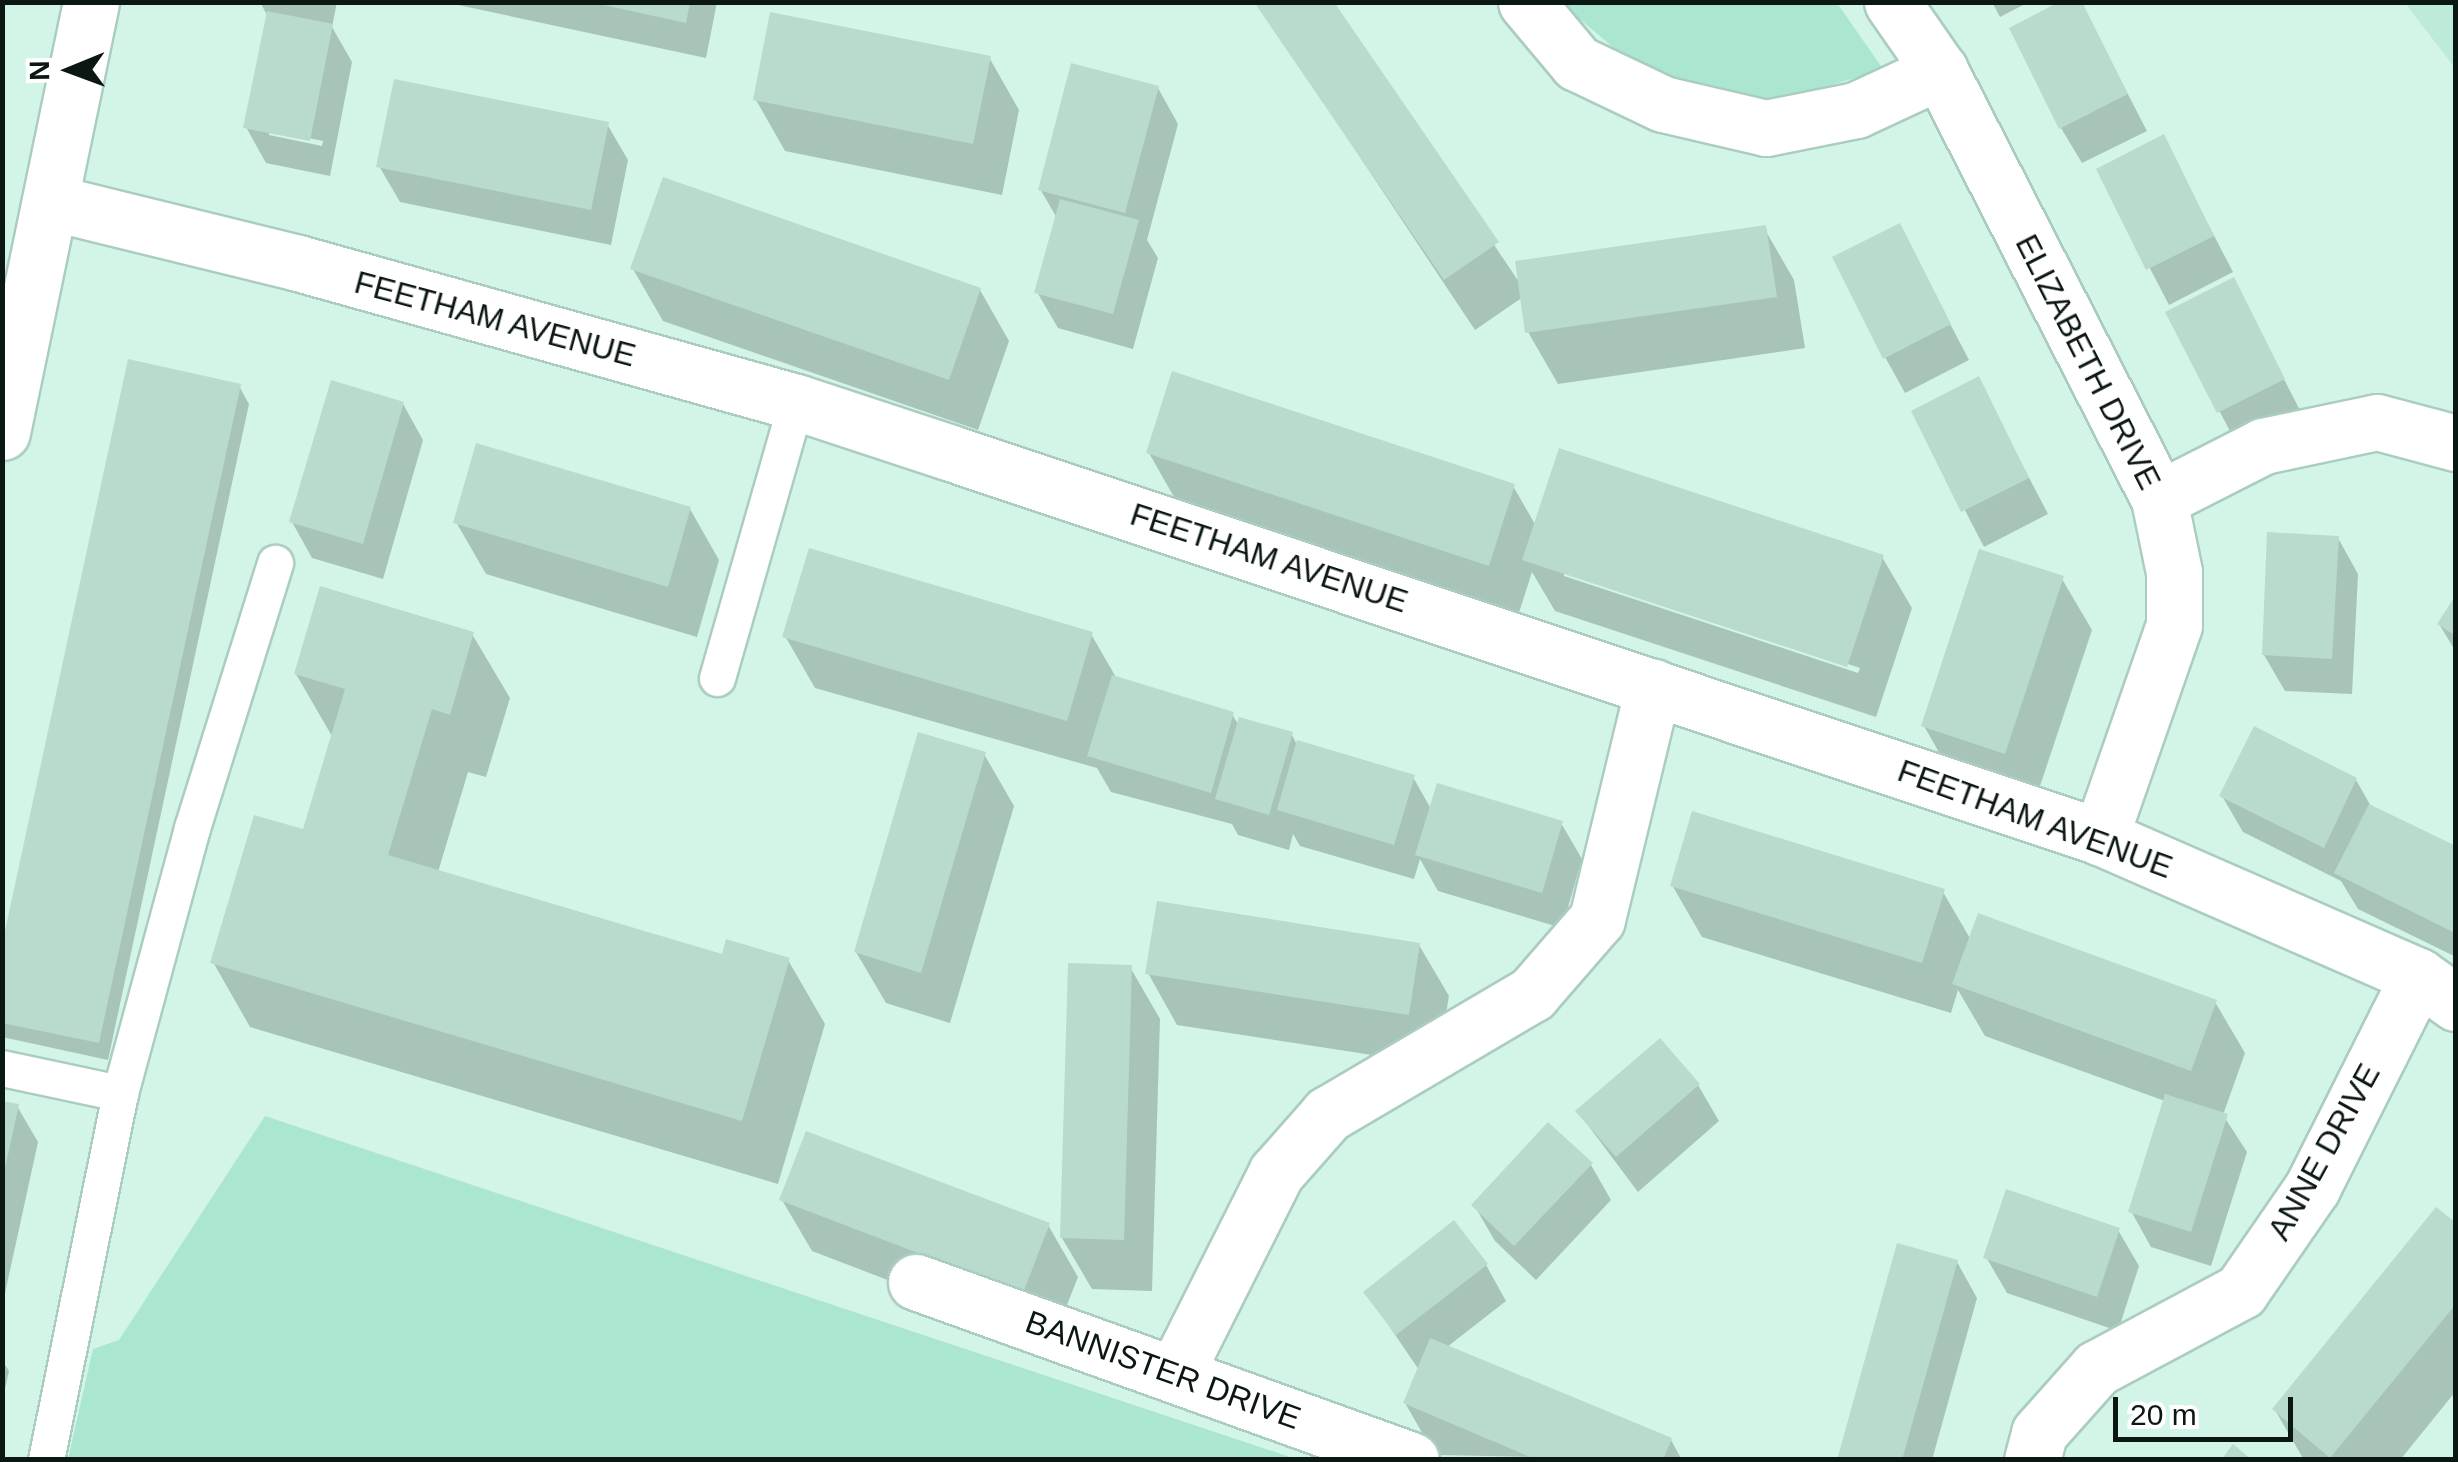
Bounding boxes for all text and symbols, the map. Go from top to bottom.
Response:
north arrow [20,20,120,120]
text: N [24,60,55,81]
street label: ELIZABETH DRIVE [2007,228,2169,496]
street label: FEETHAM AVENUE [349,263,641,375]
street label: FEETHAM AVENUE [1125,495,1413,621]
street label: FEETHAM AVENUE [1892,751,2178,887]
street label: ANNE DRIVE [2260,1057,2388,1247]
street label: BANNISTER DRIVE [1020,1302,1306,1438]
scale bar [2118,1377,2298,1439]
text: 20 m [2130,1398,2197,1431]

